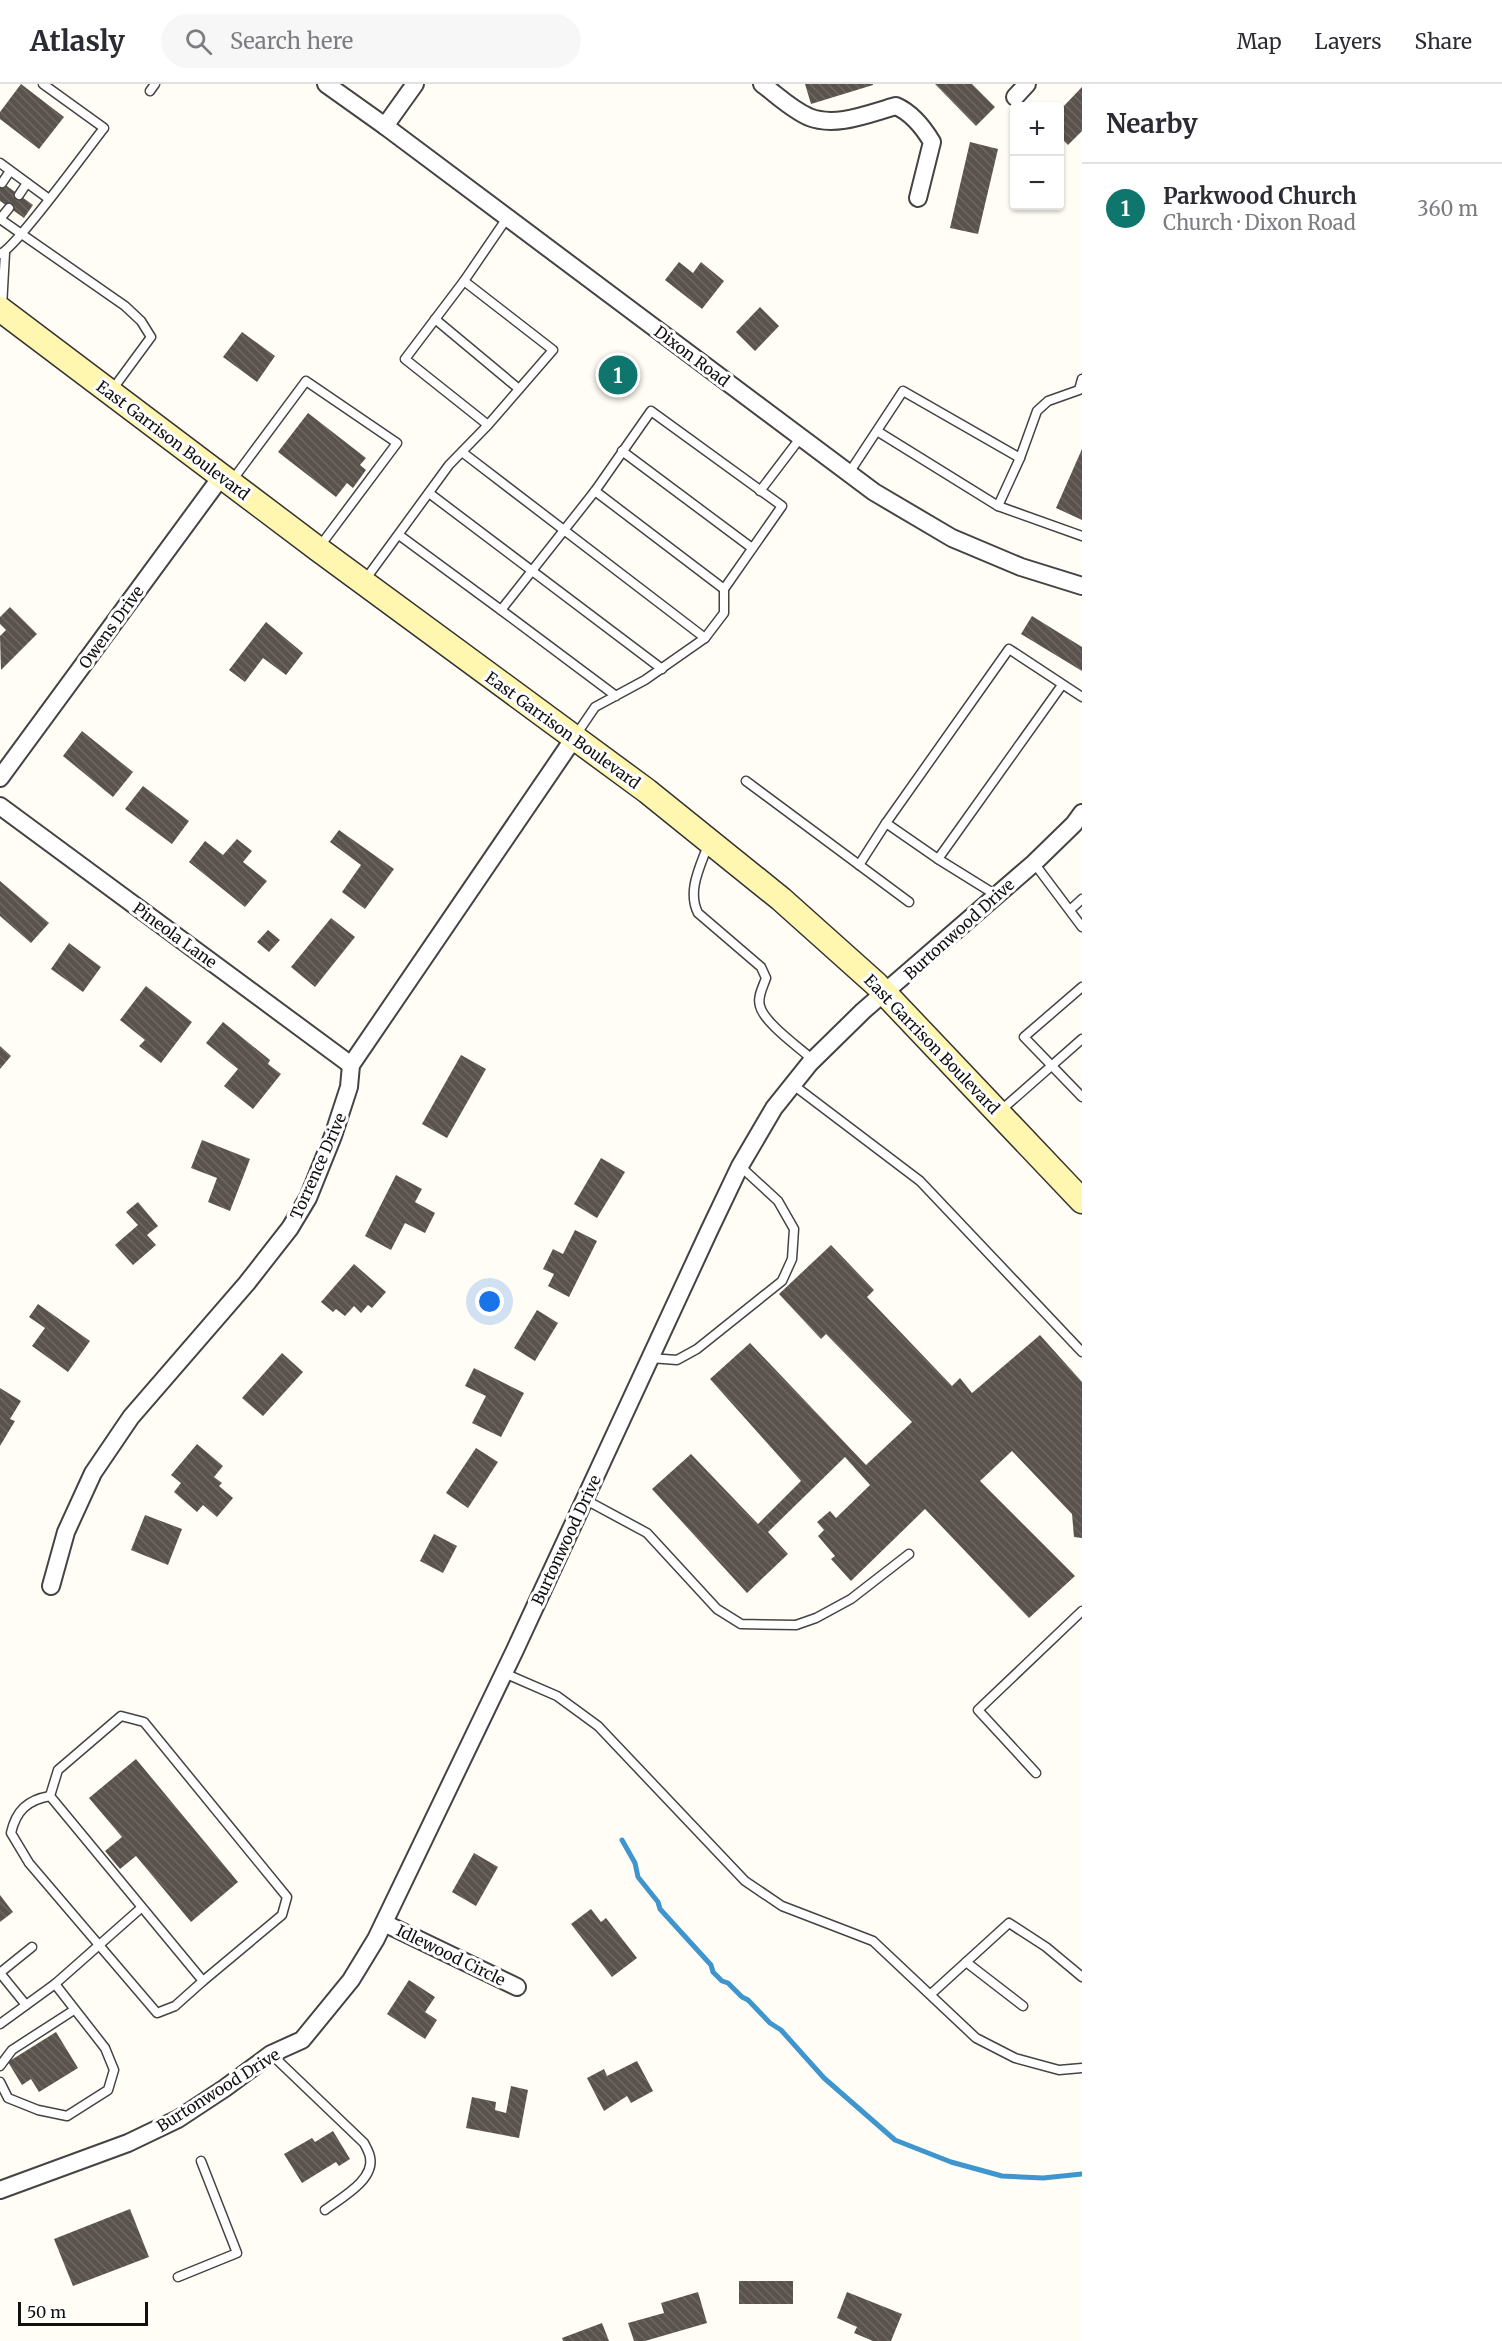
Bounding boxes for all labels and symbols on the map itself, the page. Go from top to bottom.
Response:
street label: Dixon Road [650,321,734,391]
pin: 1 [598,352,638,398]
street label: East Garrison Boulevard [93,376,254,504]
street label: Owens Drive [74,582,148,672]
street label: East Garrison Boulevard [482,667,645,793]
street label: Burtonwood Drive [900,874,1018,984]
street label: Pineola Lane [129,898,221,972]
street label: East Garrison Boulevard [860,970,1004,1118]
street label: Torrence Drive [286,1110,350,1222]
your location [475,1287,504,1316]
street label: Burtonwood Drive [527,1472,605,1608]
street label: Idlewood Circle [393,1920,509,1990]
street label: Burtonwood Drive [153,2044,283,2136]
scale bar [18,2299,148,2326]

